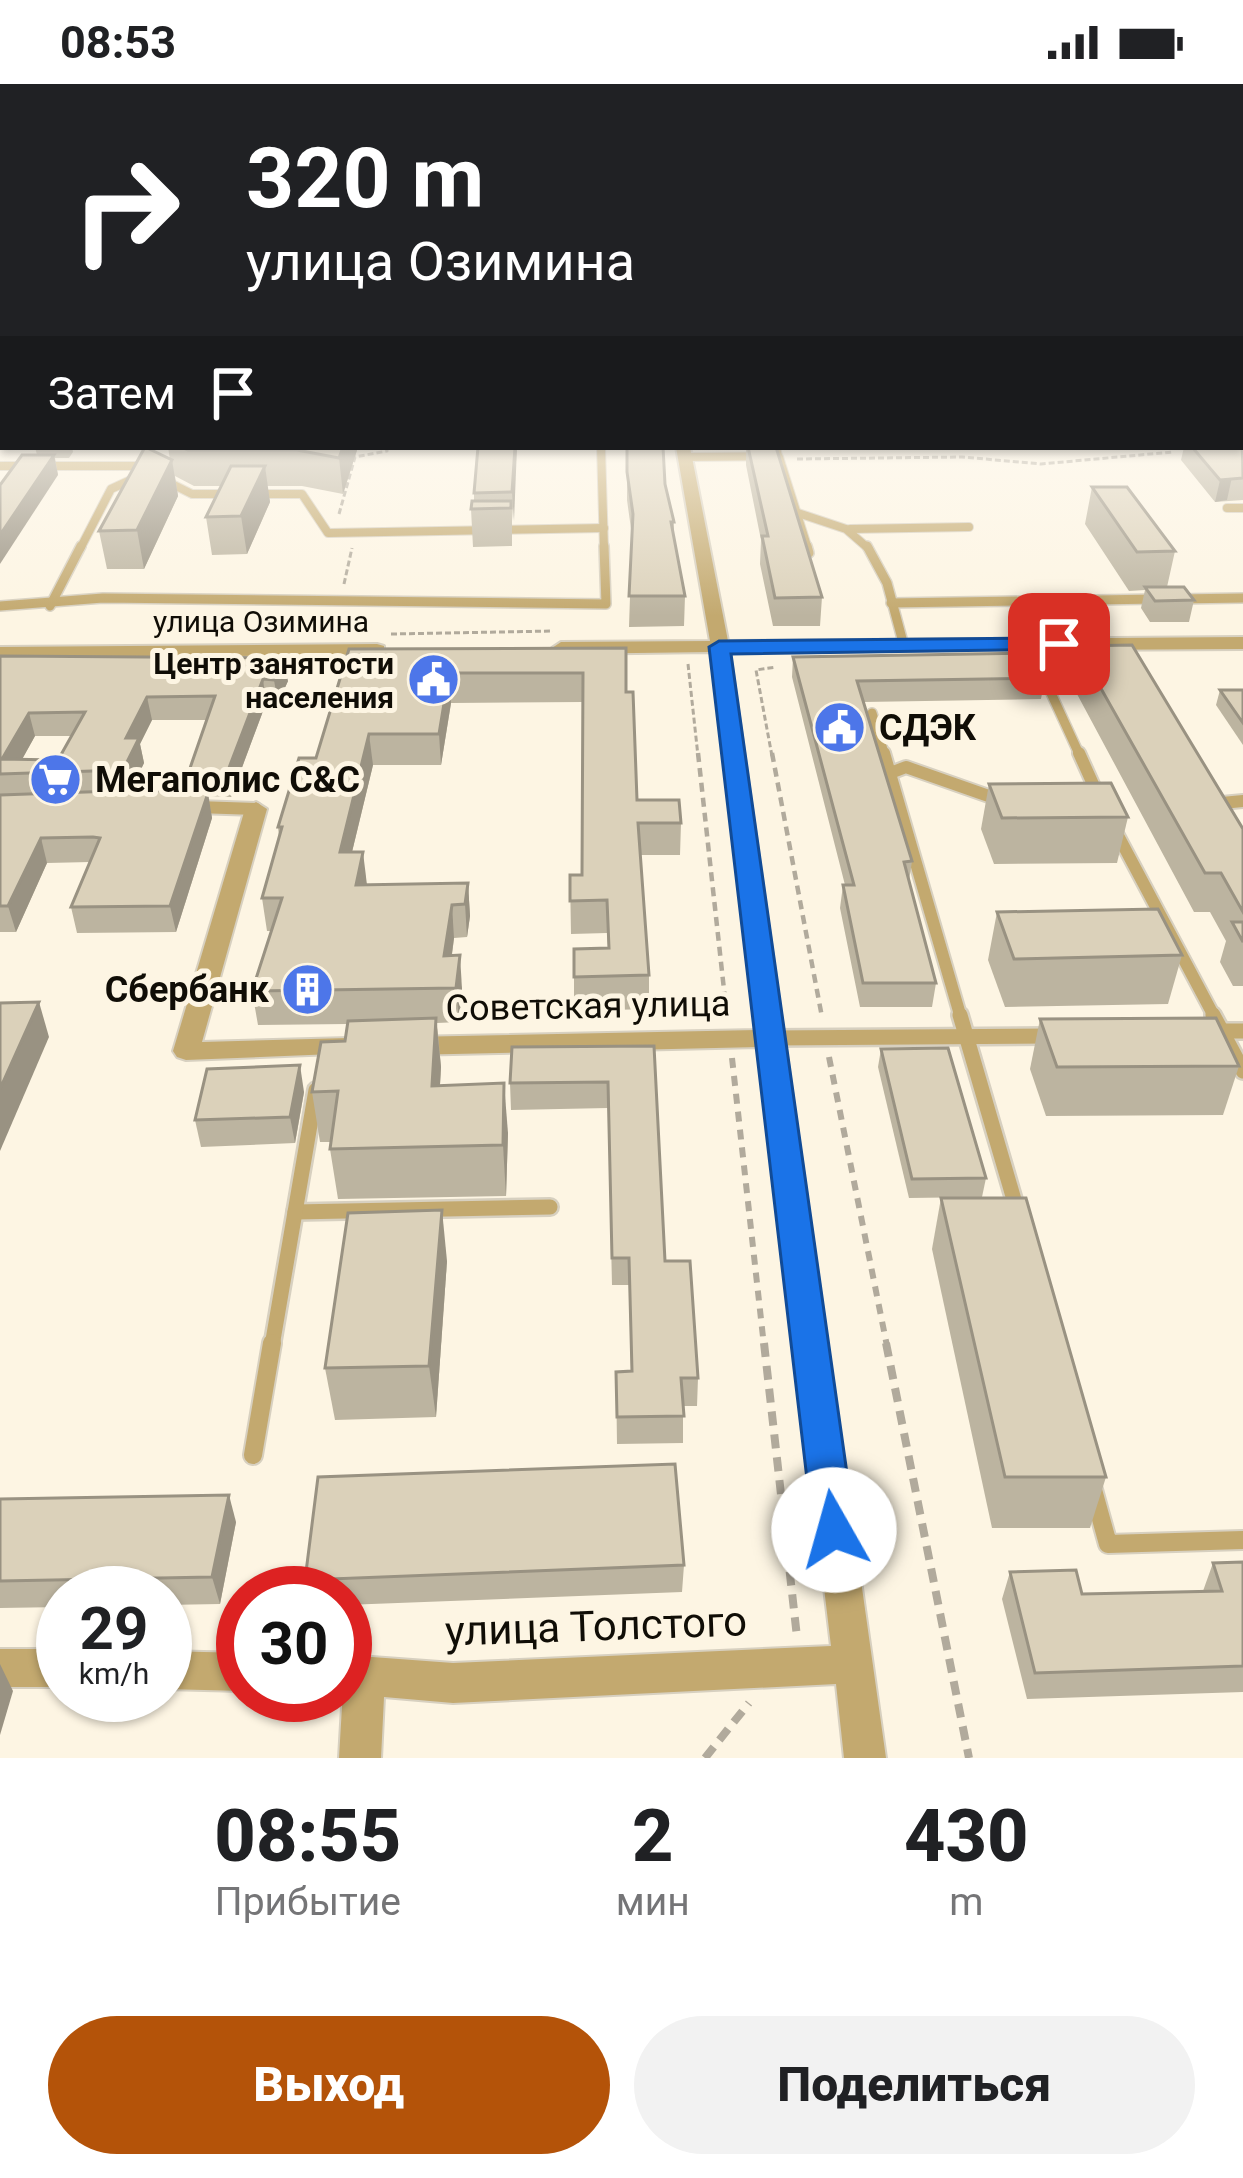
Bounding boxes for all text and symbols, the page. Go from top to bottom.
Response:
text: 08:53 [60,16,176,69]
text: 320 m [246,129,484,228]
icon: right [48,132,204,288]
text: улица Озимина [246,230,635,293]
icon: arrive [200,360,266,426]
text: Затем [48,367,176,420]
pin [1008,593,1110,695]
street label: улица Озимина [153,604,369,639]
icon: arrive [1026,611,1092,677]
place label: Центр занятости населения [154,646,394,715]
public building icon: Центр занятости населения [405,652,461,708]
public building icon: СДЭК [812,700,868,756]
place label: СДЭК [879,707,977,749]
supermarket icon: Мегаполис C&C [28,752,84,808]
place label: Мегаполис C&C [95,759,360,801]
building icon: Сбербанк [280,962,336,1018]
place label: Сбербанк [105,969,270,1011]
street label: Советская улица [445,983,731,1029]
position arrow [771,1467,897,1593]
speed limit sign: 30 [216,1566,372,1722]
text: 29 [80,1593,148,1664]
street label: улица Толстого [444,1596,748,1656]
text: km/h [79,1656,149,1691]
text: 08:55 [214,1794,401,1879]
text: 2 [632,1794,673,1879]
text: 430 [904,1794,1029,1879]
text: Прибытие [215,1879,401,1925]
text: мин [616,1879,690,1925]
text: m [949,1879,983,1925]
button: Выход [48,2016,610,2154]
button: Поделиться [634,2016,1195,2154]

